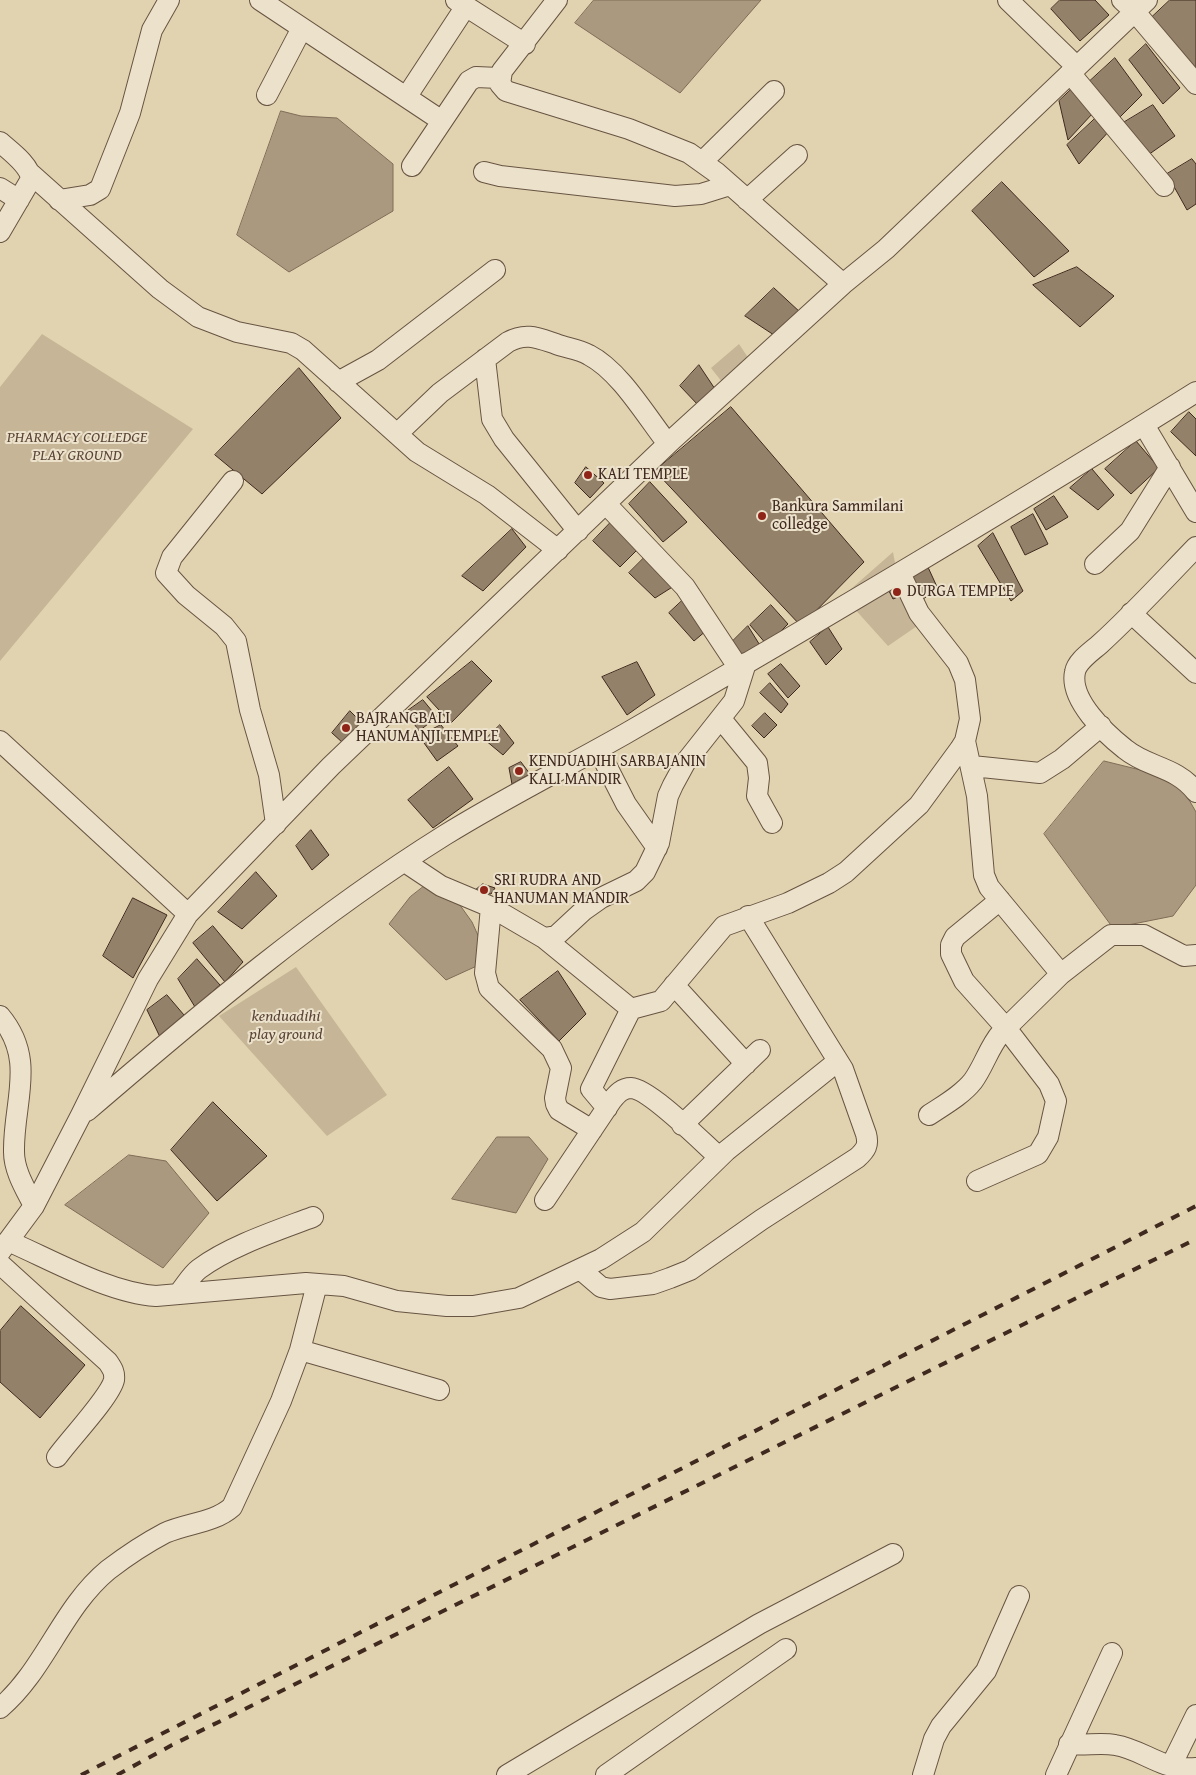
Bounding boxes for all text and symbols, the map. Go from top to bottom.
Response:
park label: PHARMACY COLLEDGE PLAY GROUND [7,428,147,466]
place label: KALI TEMPLE [598,465,688,485]
marker: KALI TEMPLE [582,469,594,481]
place label: Bankura Sammilani colledge [772,497,903,535]
marker: Bankura Sammilani colledge [756,510,768,522]
place label: DURGA TEMPLE [907,582,1014,602]
marker: DURGA TEMPLE [891,586,903,598]
place label: BAJRANGBALI HANUMANJI TEMPLE [356,709,499,747]
marker: BAJRANGBALI HANUMANJI TEMPLE [340,722,352,734]
place label: KENDUADIHI SARBAJANIN KALI MANDIR [529,752,706,790]
marker: KENDUADIHI SARBAJANIN KALI MANDIR [513,765,525,777]
place label: SRI RUDRA AND HANUMAN MANDIR [494,871,629,909]
marker: SRI RUDRA AND HANUMAN MANDIR [478,884,490,896]
park label: kenduadihi play ground [249,1007,323,1045]

